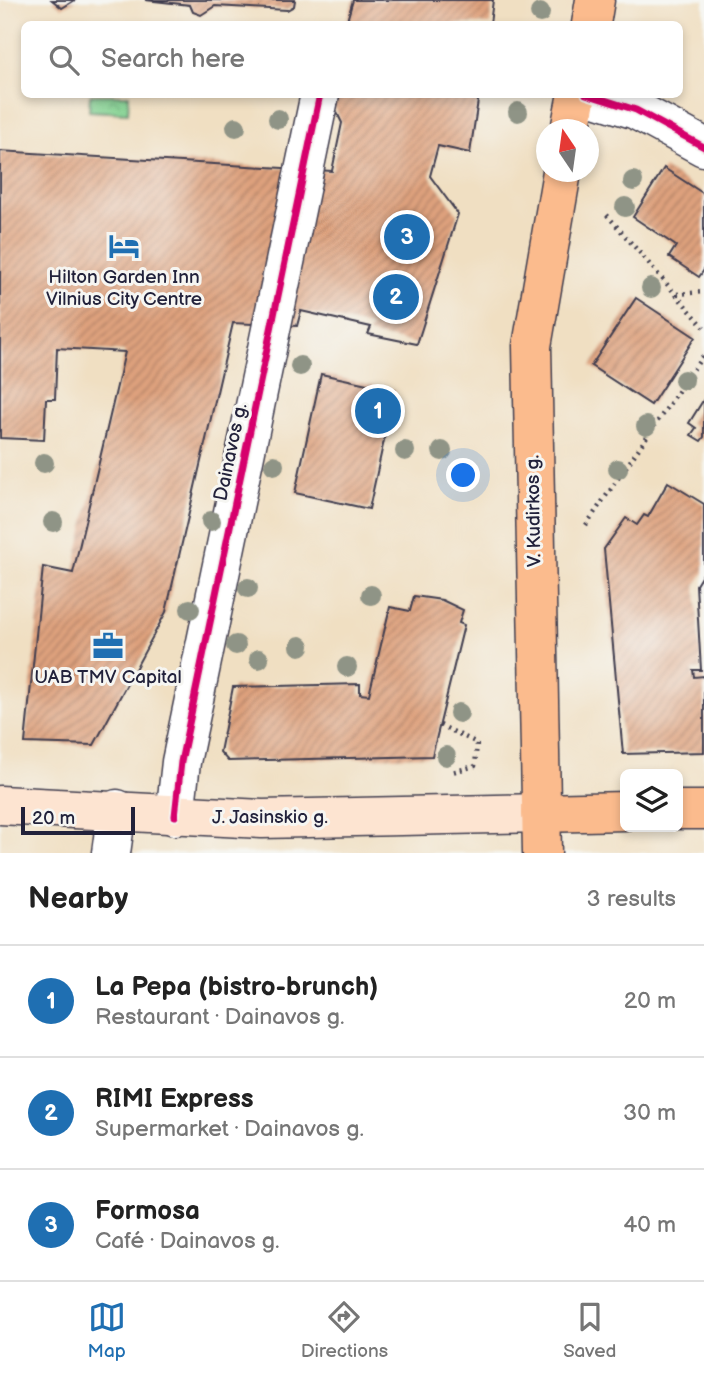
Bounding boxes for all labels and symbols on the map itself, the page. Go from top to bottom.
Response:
north arrow [536,119,599,182]
pin: 3 [384,211,430,263]
hotel icon: Hilton Garden Inn Vilnius City Centre [107,229,141,263]
place label: Hilton Garden Inn Vilnius City Centre [46,266,202,311]
pin: 2 [373,271,419,323]
pin: 1 [355,385,401,437]
street label: Dainavos g. [209,401,253,503]
street label: V. Kudirkos g. [522,455,546,567]
your location [446,458,480,492]
office icon: UAB TMV Capital [91,629,125,663]
place label: UAB TMV Capital [34,666,182,689]
scale bar [21,804,135,836]
street label: J. Jasinskio g. [212,806,328,829]

